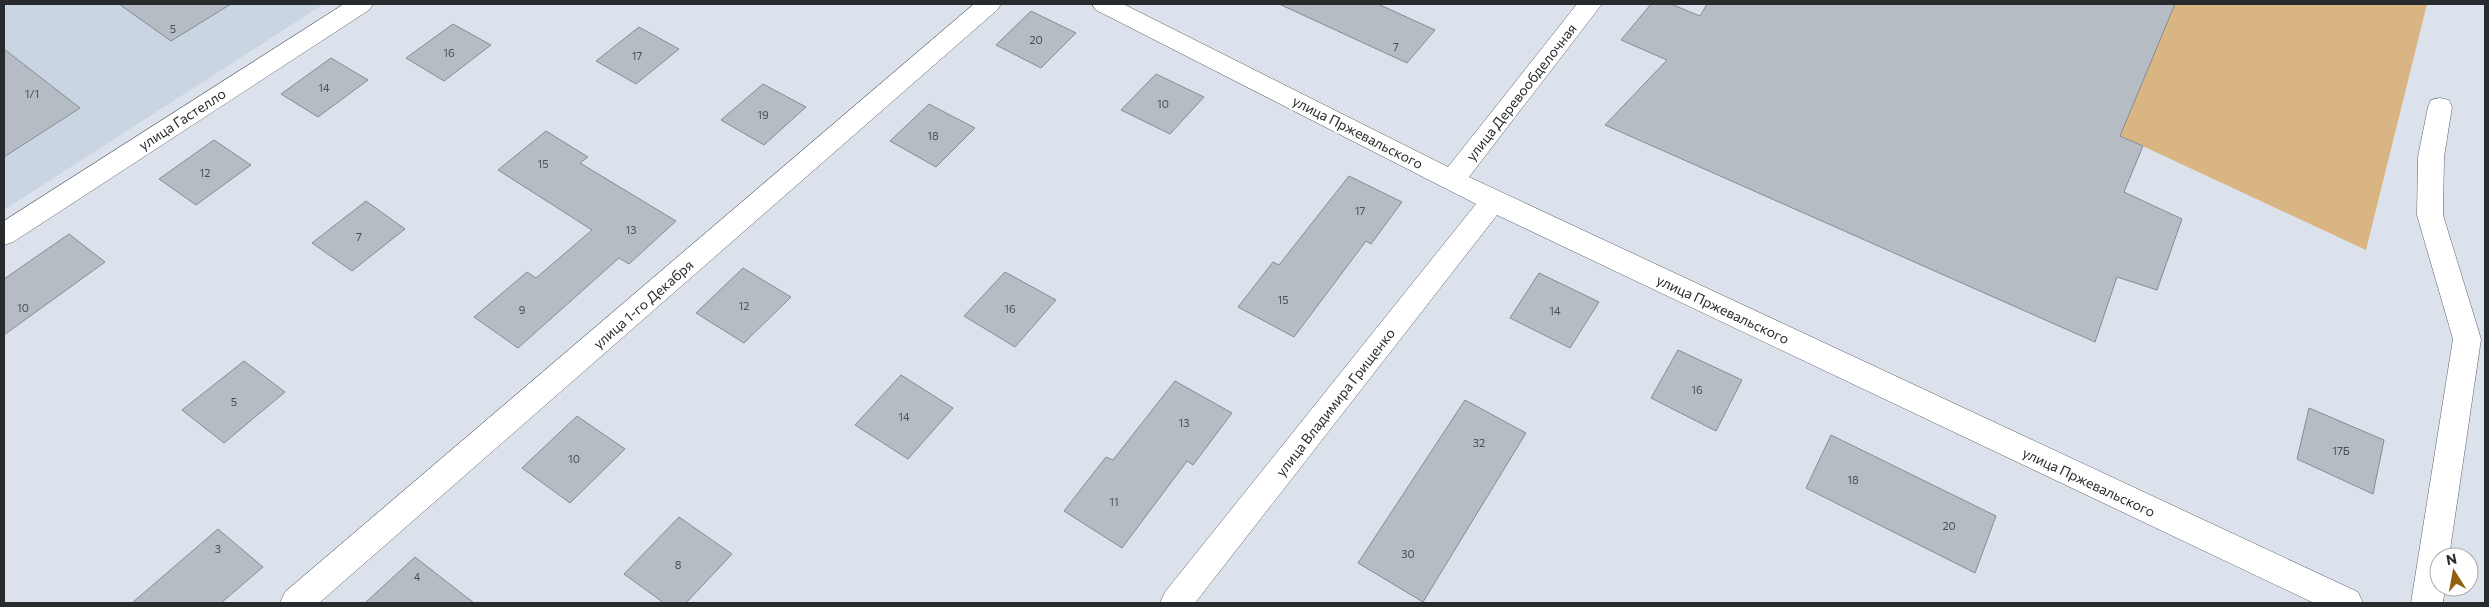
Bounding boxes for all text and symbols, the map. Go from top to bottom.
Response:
street label: улица Деревообделочная [1462,20,1580,164]
house number: 5 [170,22,176,35]
house number: 20 [1029,33,1043,46]
house number: 7 [1393,40,1399,53]
house number: 16 [443,46,455,59]
house number: 17 [632,49,642,62]
house number: 14 [318,81,330,94]
street label: улица Гастелло [135,85,229,153]
house number: 1/1 [25,87,39,100]
street label: улица Пржевальского [1290,92,1426,172]
house number: 10 [1157,97,1169,110]
house number: 19 [757,108,769,121]
house number: 18 [927,129,939,142]
house number: 15 [537,157,549,170]
house number: 12 [200,166,210,179]
house number: 17 [1355,204,1365,217]
house number: 13 [626,223,636,236]
house number: 7 [356,230,362,243]
street label: улица 1-го Декабря [589,256,697,352]
street label: улица Пржевальского [1654,271,1792,347]
house number: 15 [1277,293,1289,306]
house number: 12 [739,299,749,312]
house number: 10 [17,301,29,314]
house number: 16 [1004,302,1016,315]
house number: 9 [519,303,526,316]
house number: 14 [1549,304,1561,317]
street label: улица Владимира Грищенко [1272,324,1398,480]
house number: 16 [1691,383,1703,396]
house number: 5 [231,395,237,408]
house number: 14 [898,410,910,423]
house number: 13 [1179,416,1189,429]
house number: 32 [1473,436,1485,449]
street label: улица Пржевальского [2020,444,2158,520]
house number: 17Б [2332,444,2350,457]
house number: 10 [568,452,580,465]
house number: 18 [1847,473,1859,486]
house number: 11 [1109,495,1119,508]
house number: 20 [1942,519,1956,532]
house number: 3 [215,542,221,555]
house number: 30 [1401,547,1415,560]
north arrow [2429,547,2479,597]
text: N [2445,549,2458,568]
house number: 8 [675,558,682,571]
house number: 4 [414,570,421,583]

